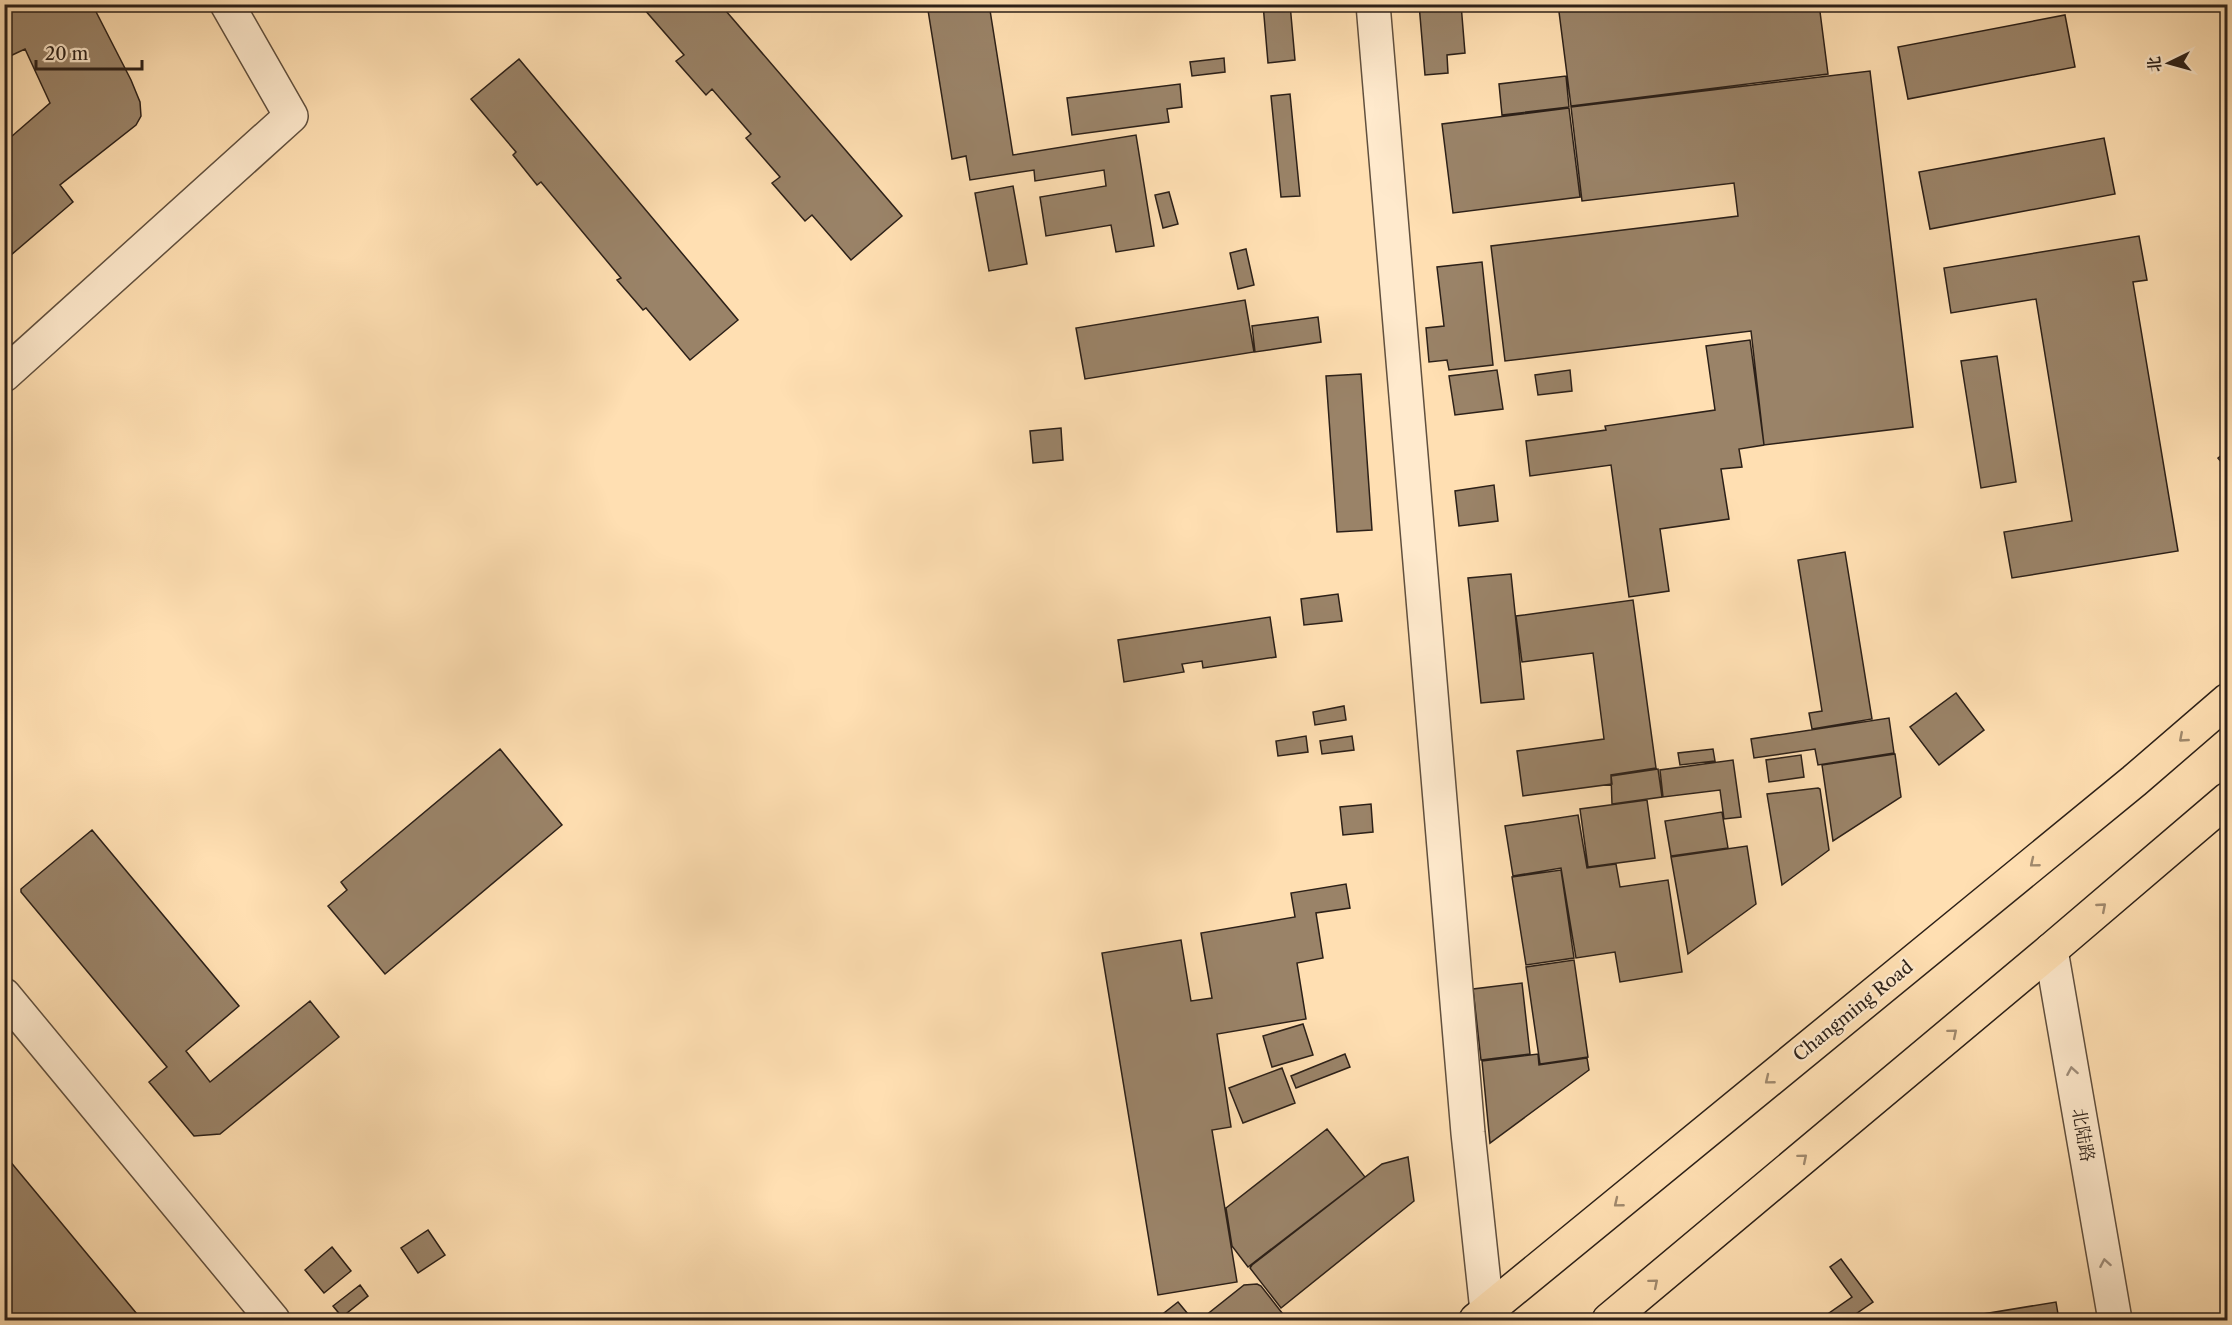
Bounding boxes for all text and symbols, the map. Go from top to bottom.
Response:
scale bar [36,33,142,71]
north arrow [2139,33,2199,93]
text: 20 m [45,43,89,65]
text: 北 [2143,55,2165,73]
one-way arrow [2179,731,2190,742]
one-way arrow [2030,856,2041,867]
one-way arrow [2095,903,2106,914]
street label: Changming Road [1789,956,1917,1066]
one-way arrow [1946,1029,1957,1040]
one-way arrow [2066,1066,2079,1076]
one-way arrow [1765,1072,1776,1083]
street label: 北陆路 [2067,1107,2099,1163]
one-way arrow [1796,1154,1807,1165]
one-way arrow [1614,1196,1625,1207]
one-way arrow [2100,1258,2112,1268]
one-way arrow [1647,1279,1658,1290]

